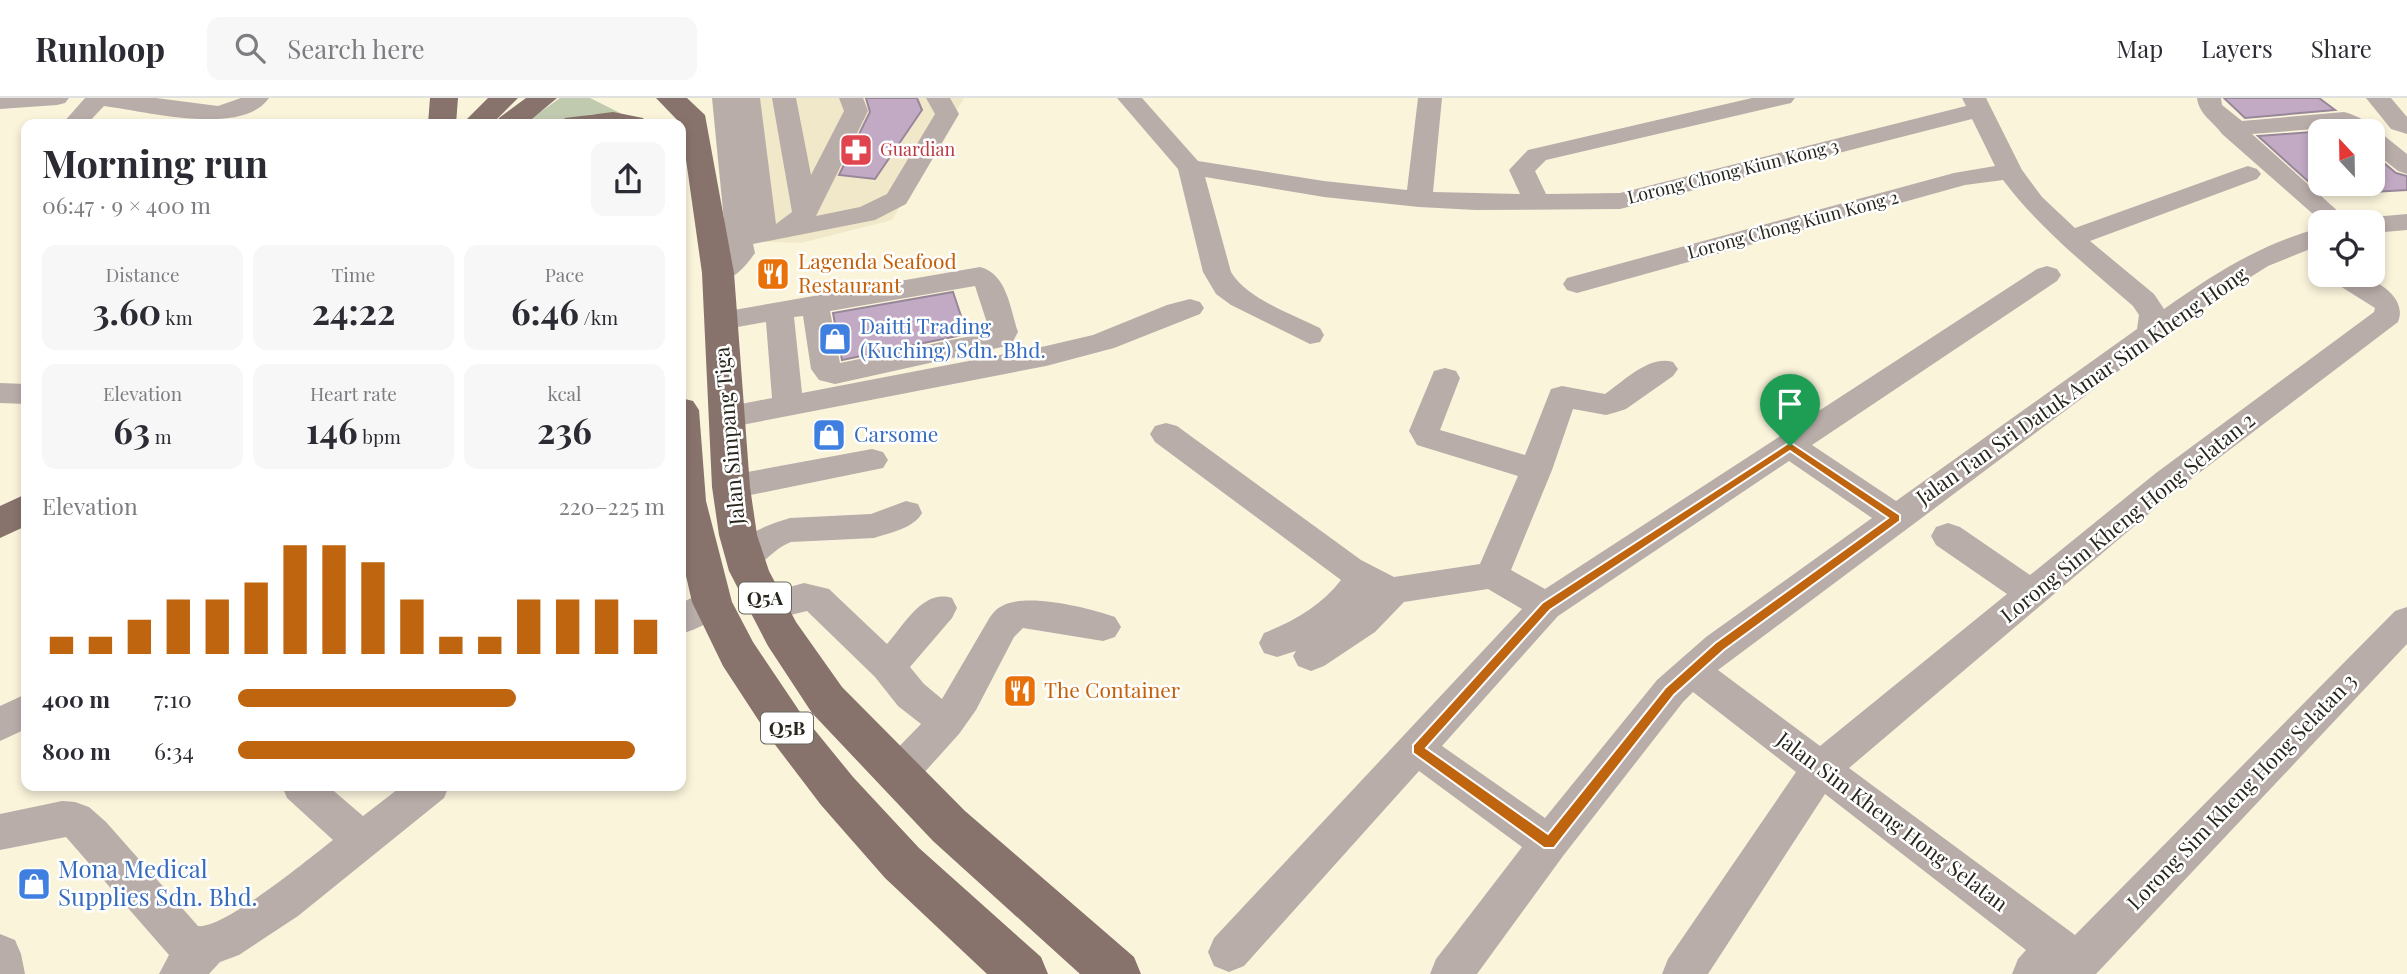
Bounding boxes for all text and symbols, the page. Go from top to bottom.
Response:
search box [207,17,697,80]
text: Runloop [35,26,165,70]
icon: search [231,29,269,67]
text: Search here [287,31,425,66]
text: Map [2117,32,2163,64]
text: Layers [2201,32,2273,64]
text: Share [2311,32,2372,64]
north arrow [2308,119,2385,196]
map controls [2308,119,2385,287]
pharmacy icon: Guardian [837,131,875,169]
street label: Lorong Chong Kiun Kong 3 [1625,133,1841,209]
text: Morning run [42,137,268,188]
place label: Guardian [880,137,955,161]
button: share [591,142,665,216]
street label: Lorong Chong Kiun Kong 2 [1685,184,1901,264]
text: 06:47 · 9 × 400 m [42,189,211,220]
button: locate [2308,210,2385,287]
place label: Lagenda Seafood Restaurant [798,246,957,298]
restaurant icon: Lagenda Seafood Restaurant [754,255,792,293]
street label: Jalan Tan Sri Datuk Amar Sim Kheng Hong [1909,259,2252,511]
text: Distance [105,261,180,287]
text: Time [332,261,375,287]
text: Pace [545,261,584,287]
text: 3.60 [92,287,161,334]
text: 24:22 [312,287,395,334]
text: 6:46 [511,287,579,334]
text: km [161,304,193,330]
text: /km [579,304,618,330]
place label: Daitti Trading (Kuching) Sdn. Bhd. [860,311,1046,363]
shop icon: Daitti Trading (Kuching) Sdn. Bhd. [816,320,854,358]
street label: Jalan Simpang Tiga [706,345,750,527]
pin [1760,374,1820,446]
text: Elevation [103,380,182,406]
text: Heart rate [310,380,397,406]
text: kcal [547,380,582,406]
icon: arrive [1771,385,1809,423]
street label: Lorong Sim Kheng Hong Selatan 2 [1994,405,2260,628]
text: 63 [113,406,150,453]
text: 146 [306,406,358,453]
text: 236 [537,406,592,453]
shop icon: Carsome [810,416,848,454]
place label: Carsome [854,419,938,447]
text: m [150,423,172,449]
text: bpm [358,423,401,449]
text: Elevation [42,490,138,521]
text: 220–225 m [559,490,665,521]
road number: Q5A [739,583,791,614]
street label: Lorong Sim Kheng Hong Selatan 3 [2120,666,2361,915]
restaurant icon: The Container [1001,672,1039,710]
place label: The Container [1044,675,1181,703]
text: 400 m [42,683,110,714]
text: 7:10 [154,683,192,714]
road number: Q5B [761,712,813,744]
street label: Jalan Sim Kheng Hong Selatan [1771,724,2015,917]
text: 800 m [42,735,111,766]
text: 6:34 [154,735,194,766]
place label: Mona Medical Supplies Sdn. Bhd. [58,852,258,912]
shop icon: Mona Medical Supplies Sdn. Bhd. [15,865,53,903]

